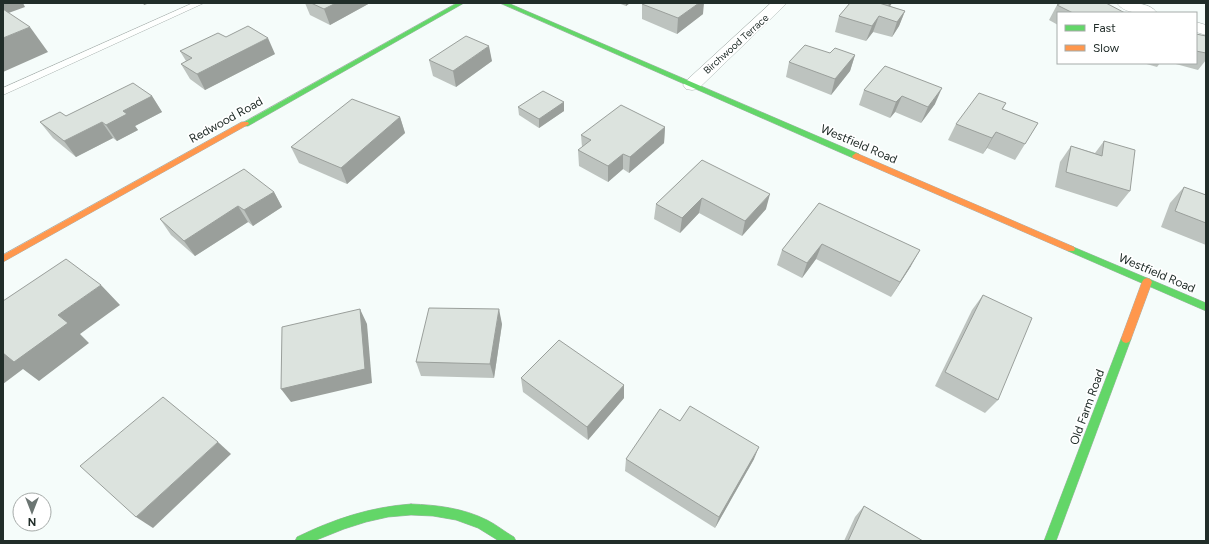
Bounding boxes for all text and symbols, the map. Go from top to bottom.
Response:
street label: Birchwood Terrace [701,11,772,77]
legend [1057,12,1197,64]
text: Fast [1093,21,1116,35]
text: Slow [1093,41,1120,55]
street label: Redwood Road [187,94,265,146]
street label: Westfield Road [819,122,899,166]
street label: Westfield Road [1117,251,1197,295]
street label: Old Farm Road [1067,367,1107,447]
north arrow [12,492,52,532]
text: N [28,515,36,528]

